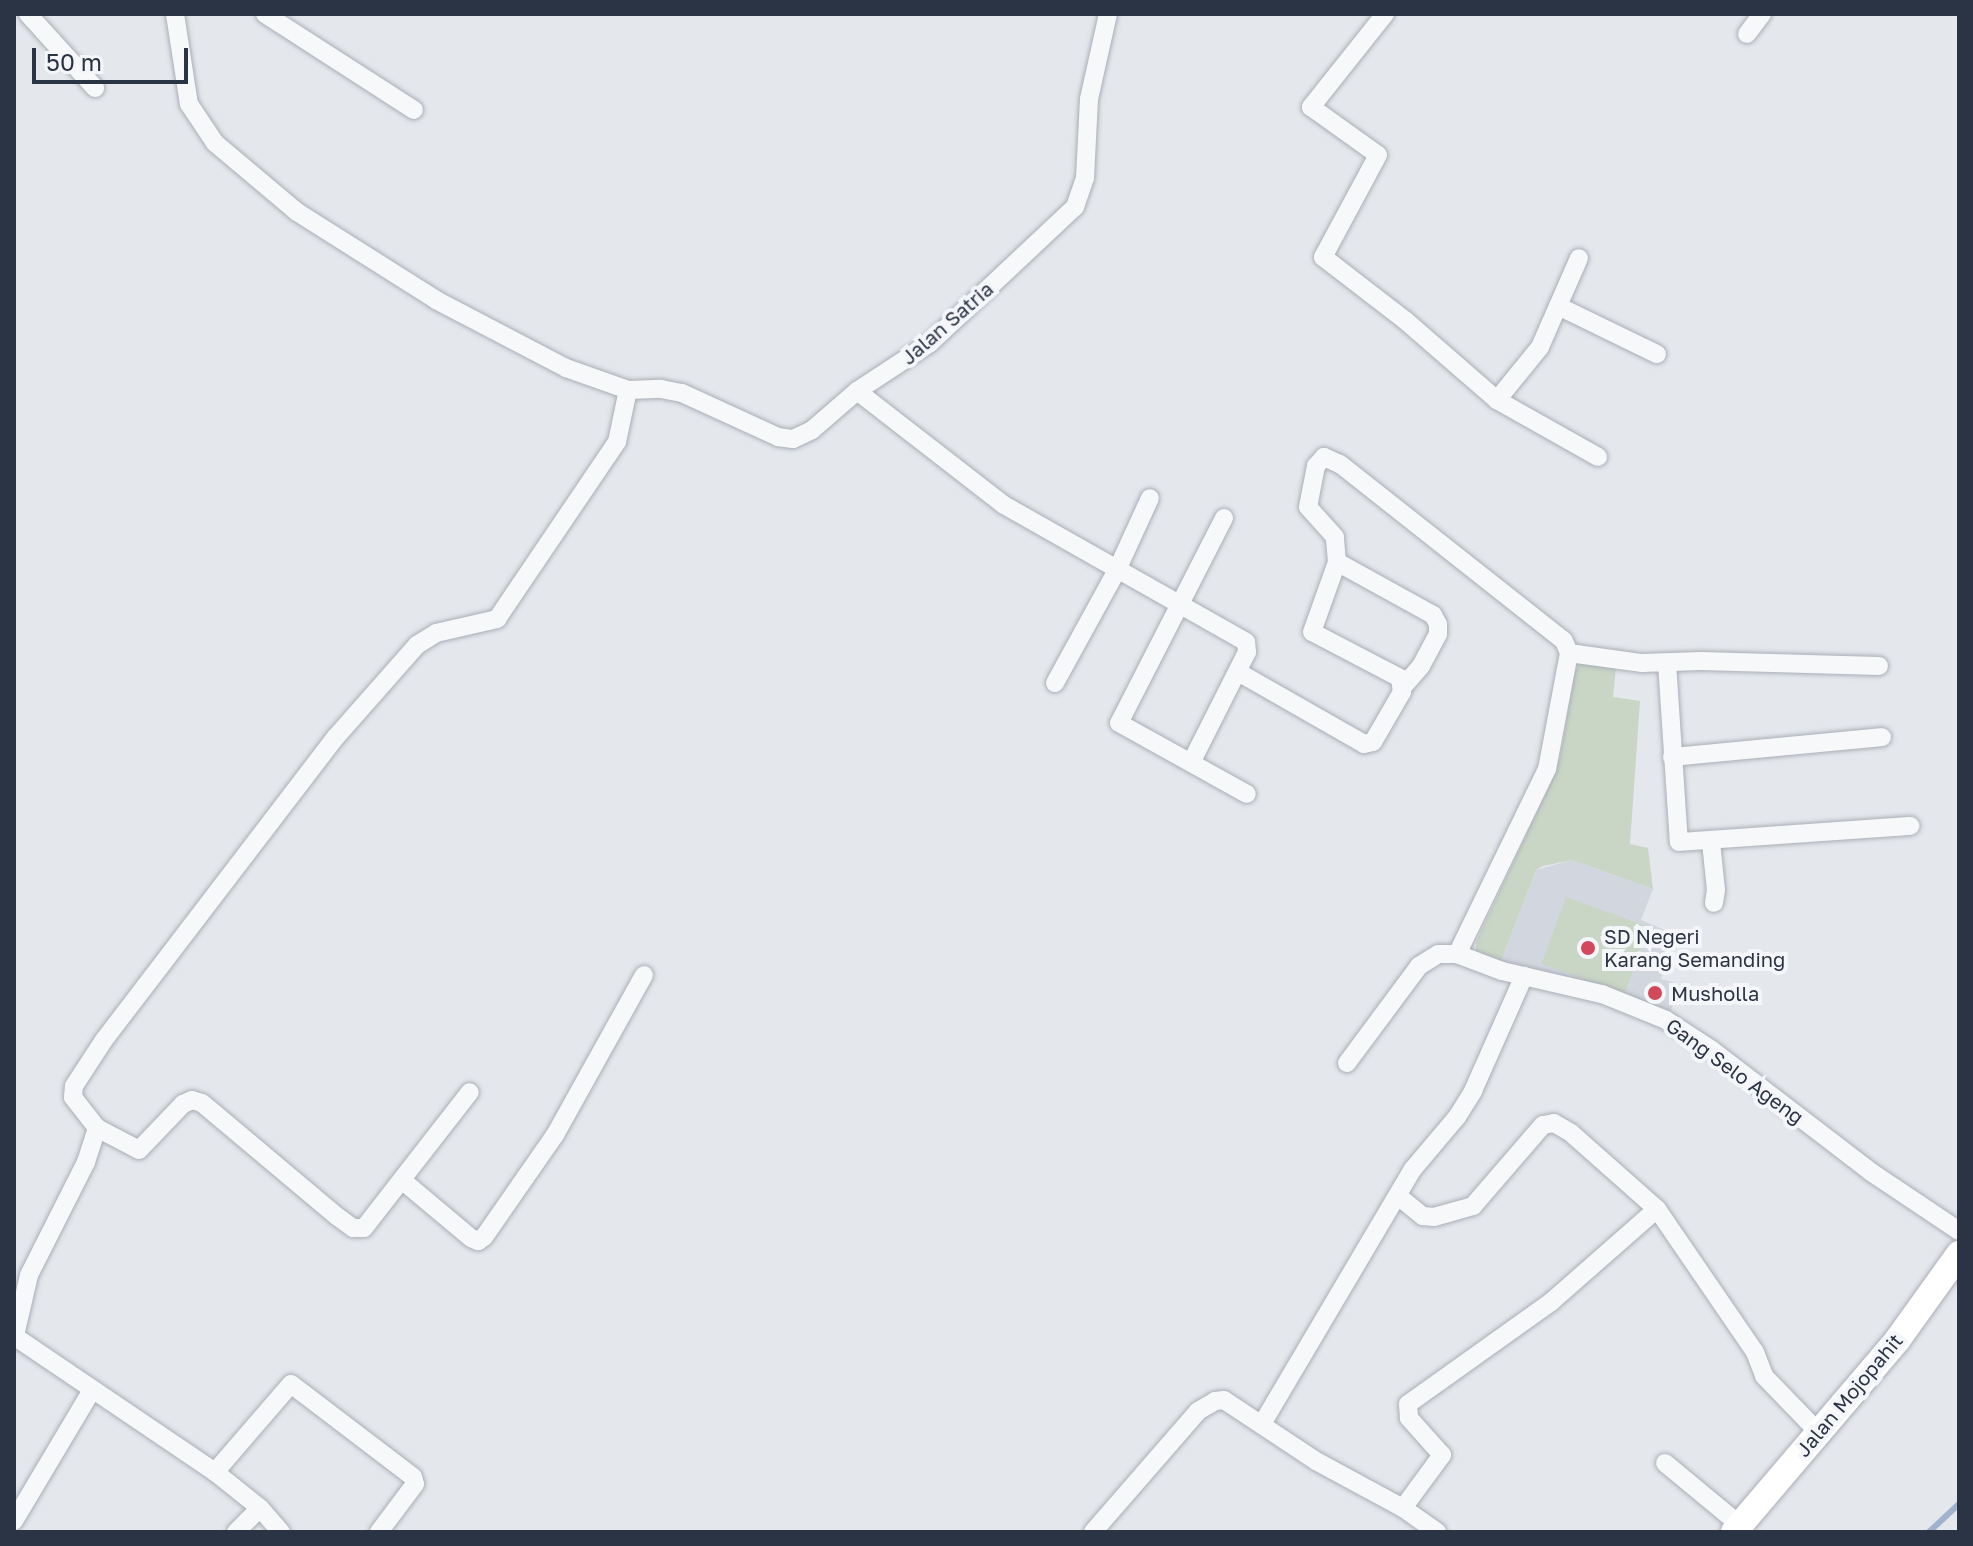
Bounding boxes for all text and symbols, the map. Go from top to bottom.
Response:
scale bar [36,32,192,82]
text: 50 m [46,47,102,76]
street label: Jalan Satria [896,277,998,369]
place label: SD Negeri Karang Semanding [1604,924,1785,971]
marker: SD Negeri Karang Semanding [1579,939,1597,957]
place label: Musholla [1671,981,1759,1005]
marker: Musholla [1646,984,1664,1002]
street label: Gang Selo Ageng [1661,1013,1809,1129]
street label: Jalan Mojopahit [1791,1329,1907,1461]

